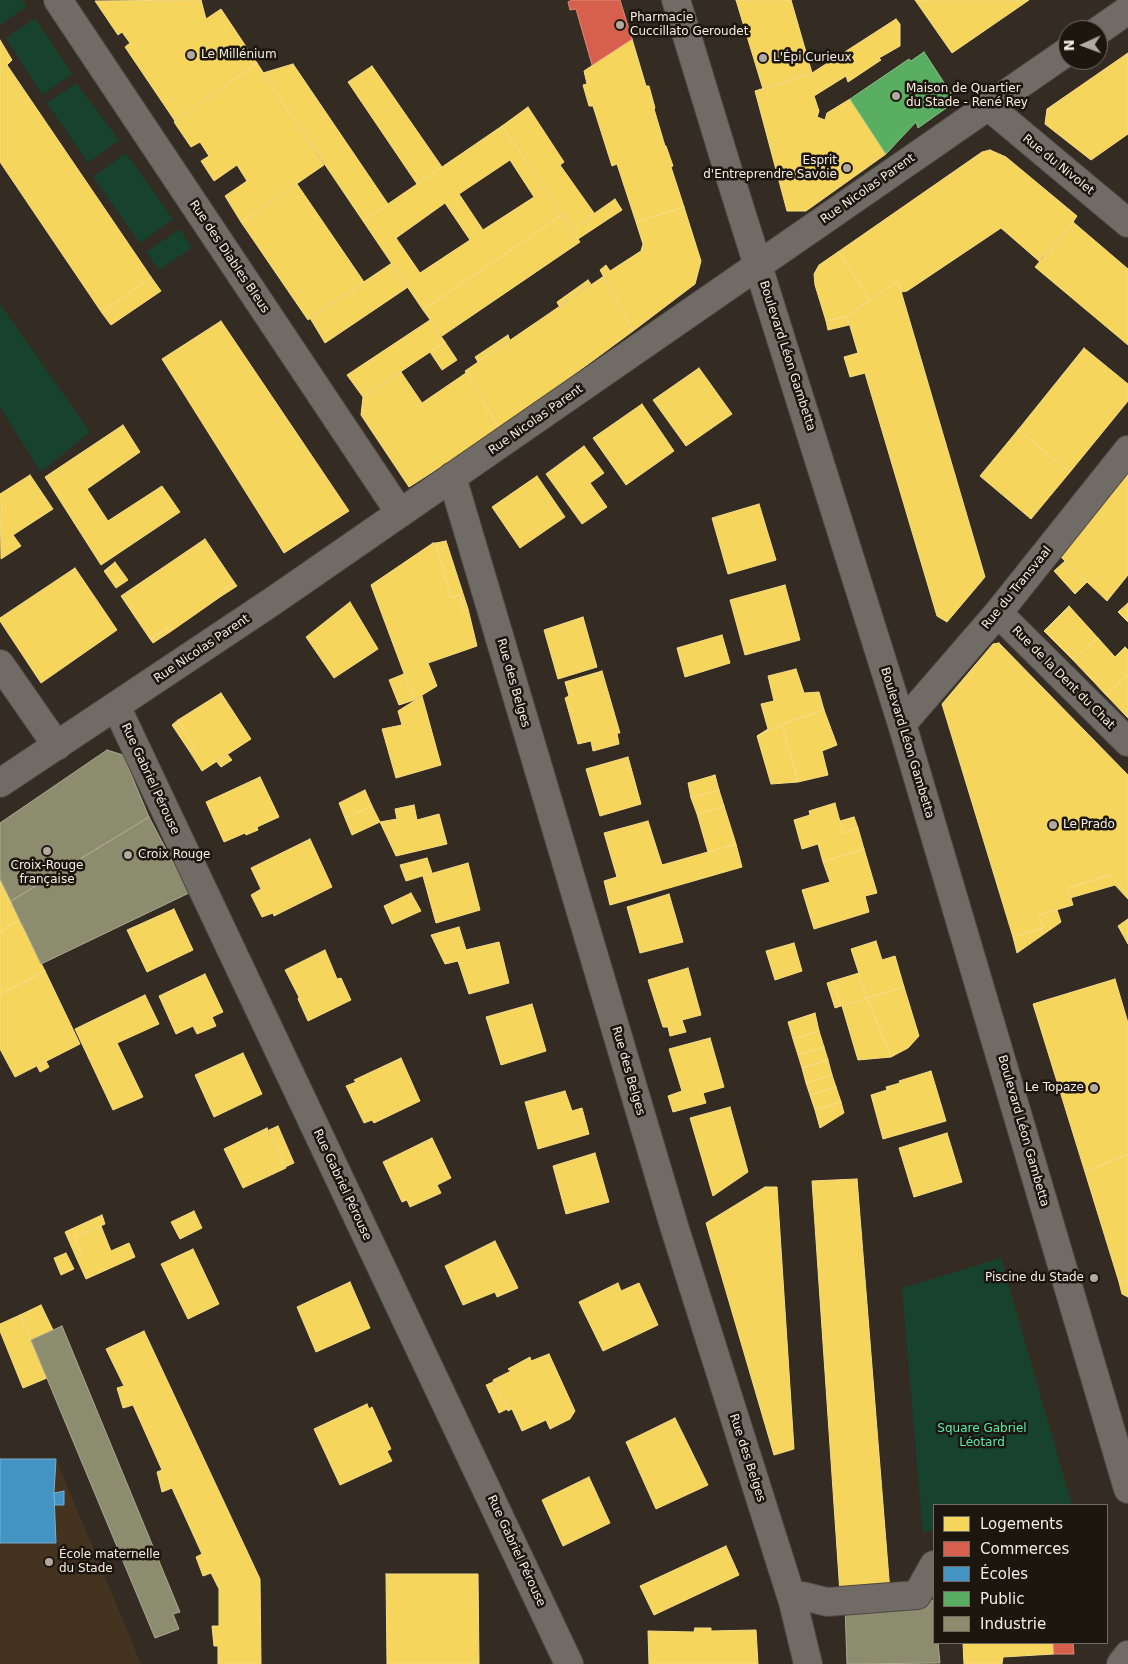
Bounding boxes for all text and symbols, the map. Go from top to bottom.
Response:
place label: Pharmacie Cuccillato Geroudet [630,11,748,39]
marker: Pharmacie Cuccillato Geroudet [614,19,626,31]
north arrow [1058,20,1108,70]
text: N [1061,39,1077,52]
place label: Le Millénium [201,48,277,62]
marker: Le Millénium [185,49,197,61]
place label: L'Épi Curieux [773,51,852,65]
marker: L'Épi Curieux [757,52,769,64]
place label: Maison de Quartier du Stade - René Rey [906,82,1028,110]
marker: Maison de Quartier du Stade - René Rey [890,90,902,102]
street label: Rue du Nivolet [1019,132,1097,198]
street label: Rue Nicolas Parent [818,151,918,227]
place label: Esprit d'Entreprendre Savoie [703,154,837,182]
marker: Esprit d'Entreprendre Savoie [841,162,853,174]
street label: Rue des Diables Bleus [186,198,272,316]
street label: Boulevard Léon Gambetta [756,279,818,433]
street label: Rue Nicolas Parent [486,382,586,458]
street label: Rue du Transvaal [979,544,1055,632]
street label: Rue Nicolas Parent [152,612,252,686]
street label: Rue de la Dent du Chat [1009,624,1117,732]
street label: Rue des Belges [493,637,533,729]
street label: Boulevard Léon Gambetta [877,666,937,820]
street label: Rue Gabriel Pérouse [118,721,182,837]
place label: Le Prado [1063,818,1115,832]
marker: Le Prado [1047,819,1059,831]
marker: Croix-Rouge française [41,845,53,857]
place label: Croix Rouge [138,848,210,862]
marker: Croix Rouge [122,849,134,861]
place label: Croix-Rouge française [11,859,83,887]
street label: Rue des Belges [608,1025,648,1117]
street label: Boulevard Léon Gambetta [994,1053,1052,1209]
place label: Le Topaze [1025,1081,1084,1095]
marker: Le Topaze [1088,1082,1100,1094]
street label: Rue Gabriel Pérouse [310,1127,374,1243]
place label: Piscine du Stade [985,1271,1084,1285]
marker: Piscine du Stade [1088,1272,1100,1284]
street label: Rue des Belges [726,1412,768,1504]
park label: Square Gabriel Léotard [937,1422,1027,1450]
street label: Rue Gabriel Pérouse [484,1493,548,1609]
legend [933,1504,1108,1644]
text: Logements [980,1515,1063,1533]
text: Commerces [980,1540,1069,1558]
place label: École maternelle du Stade [59,1548,160,1576]
marker: École maternelle du Stade [43,1556,55,1568]
text: Écoles [980,1565,1028,1583]
text: Public [980,1590,1024,1608]
text: Industrie [980,1615,1046,1633]

